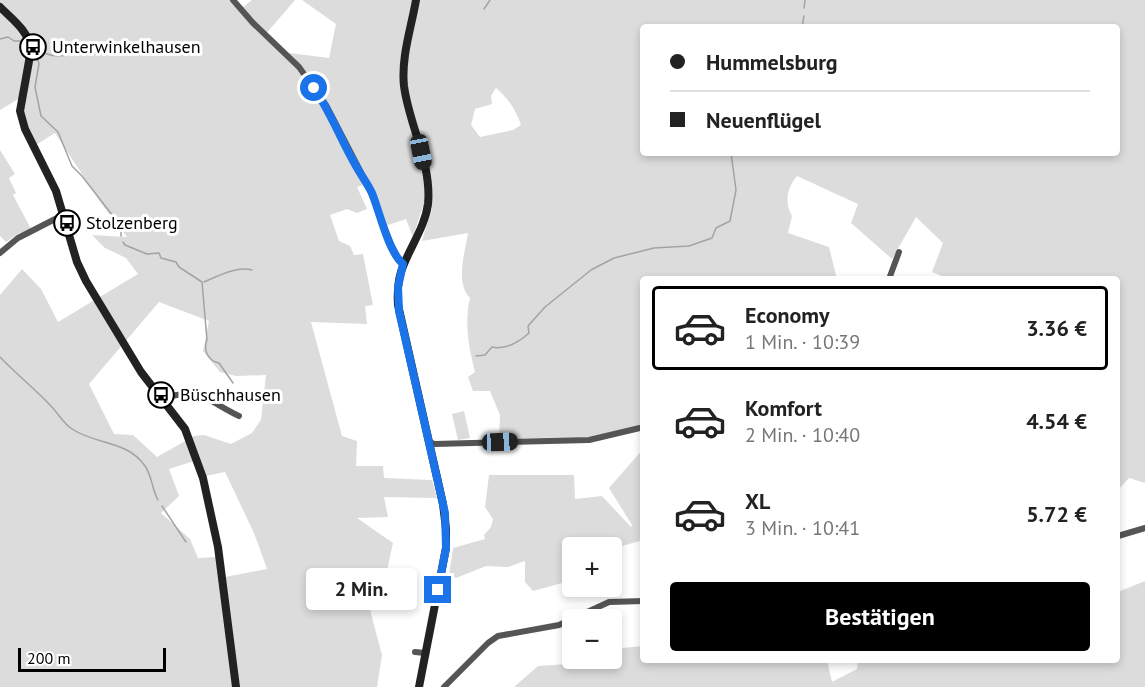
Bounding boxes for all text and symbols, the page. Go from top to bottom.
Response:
bus stop icon: Unterwinkelhausen [18,32,48,62]
place label: Unterwinkelhausen [52,35,201,58]
text: Hummelsburg [706,48,838,76]
route start [300,74,327,101]
text: Neuenflügel [706,106,821,134]
car [409,133,433,171]
bus stop icon: Stolzenberg [52,208,82,238]
place label: Stolzenberg [86,211,178,234]
icon: car [673,301,727,355]
text: Economy [745,301,829,329]
text: 3.36 € [1026,314,1087,342]
text: 1 Min. · 10:39 [745,329,860,355]
bus stop icon: Büschhausen [146,380,176,410]
place label: Büschhausen [180,383,281,406]
icon: car [673,394,727,448]
text: Komfort [745,394,822,422]
text: 4.54 € [1026,407,1087,435]
text: 2 Min. · 10:40 [745,422,860,448]
car [482,432,518,452]
icon: car [673,487,727,541]
text: XL [745,487,770,515]
text: 5.72 € [1026,500,1087,528]
text: 3 Min. · 10:41 [745,515,860,541]
map controls [562,537,622,669]
button: + [562,537,622,597]
callout: 2 Min. [306,569,417,611]
text: 2 Min. [335,576,388,602]
route end [424,576,451,603]
button: Bestätigen [670,582,1090,651]
button: − [562,609,622,669]
scale bar [18,645,166,672]
text: 200 m [27,648,70,668]

